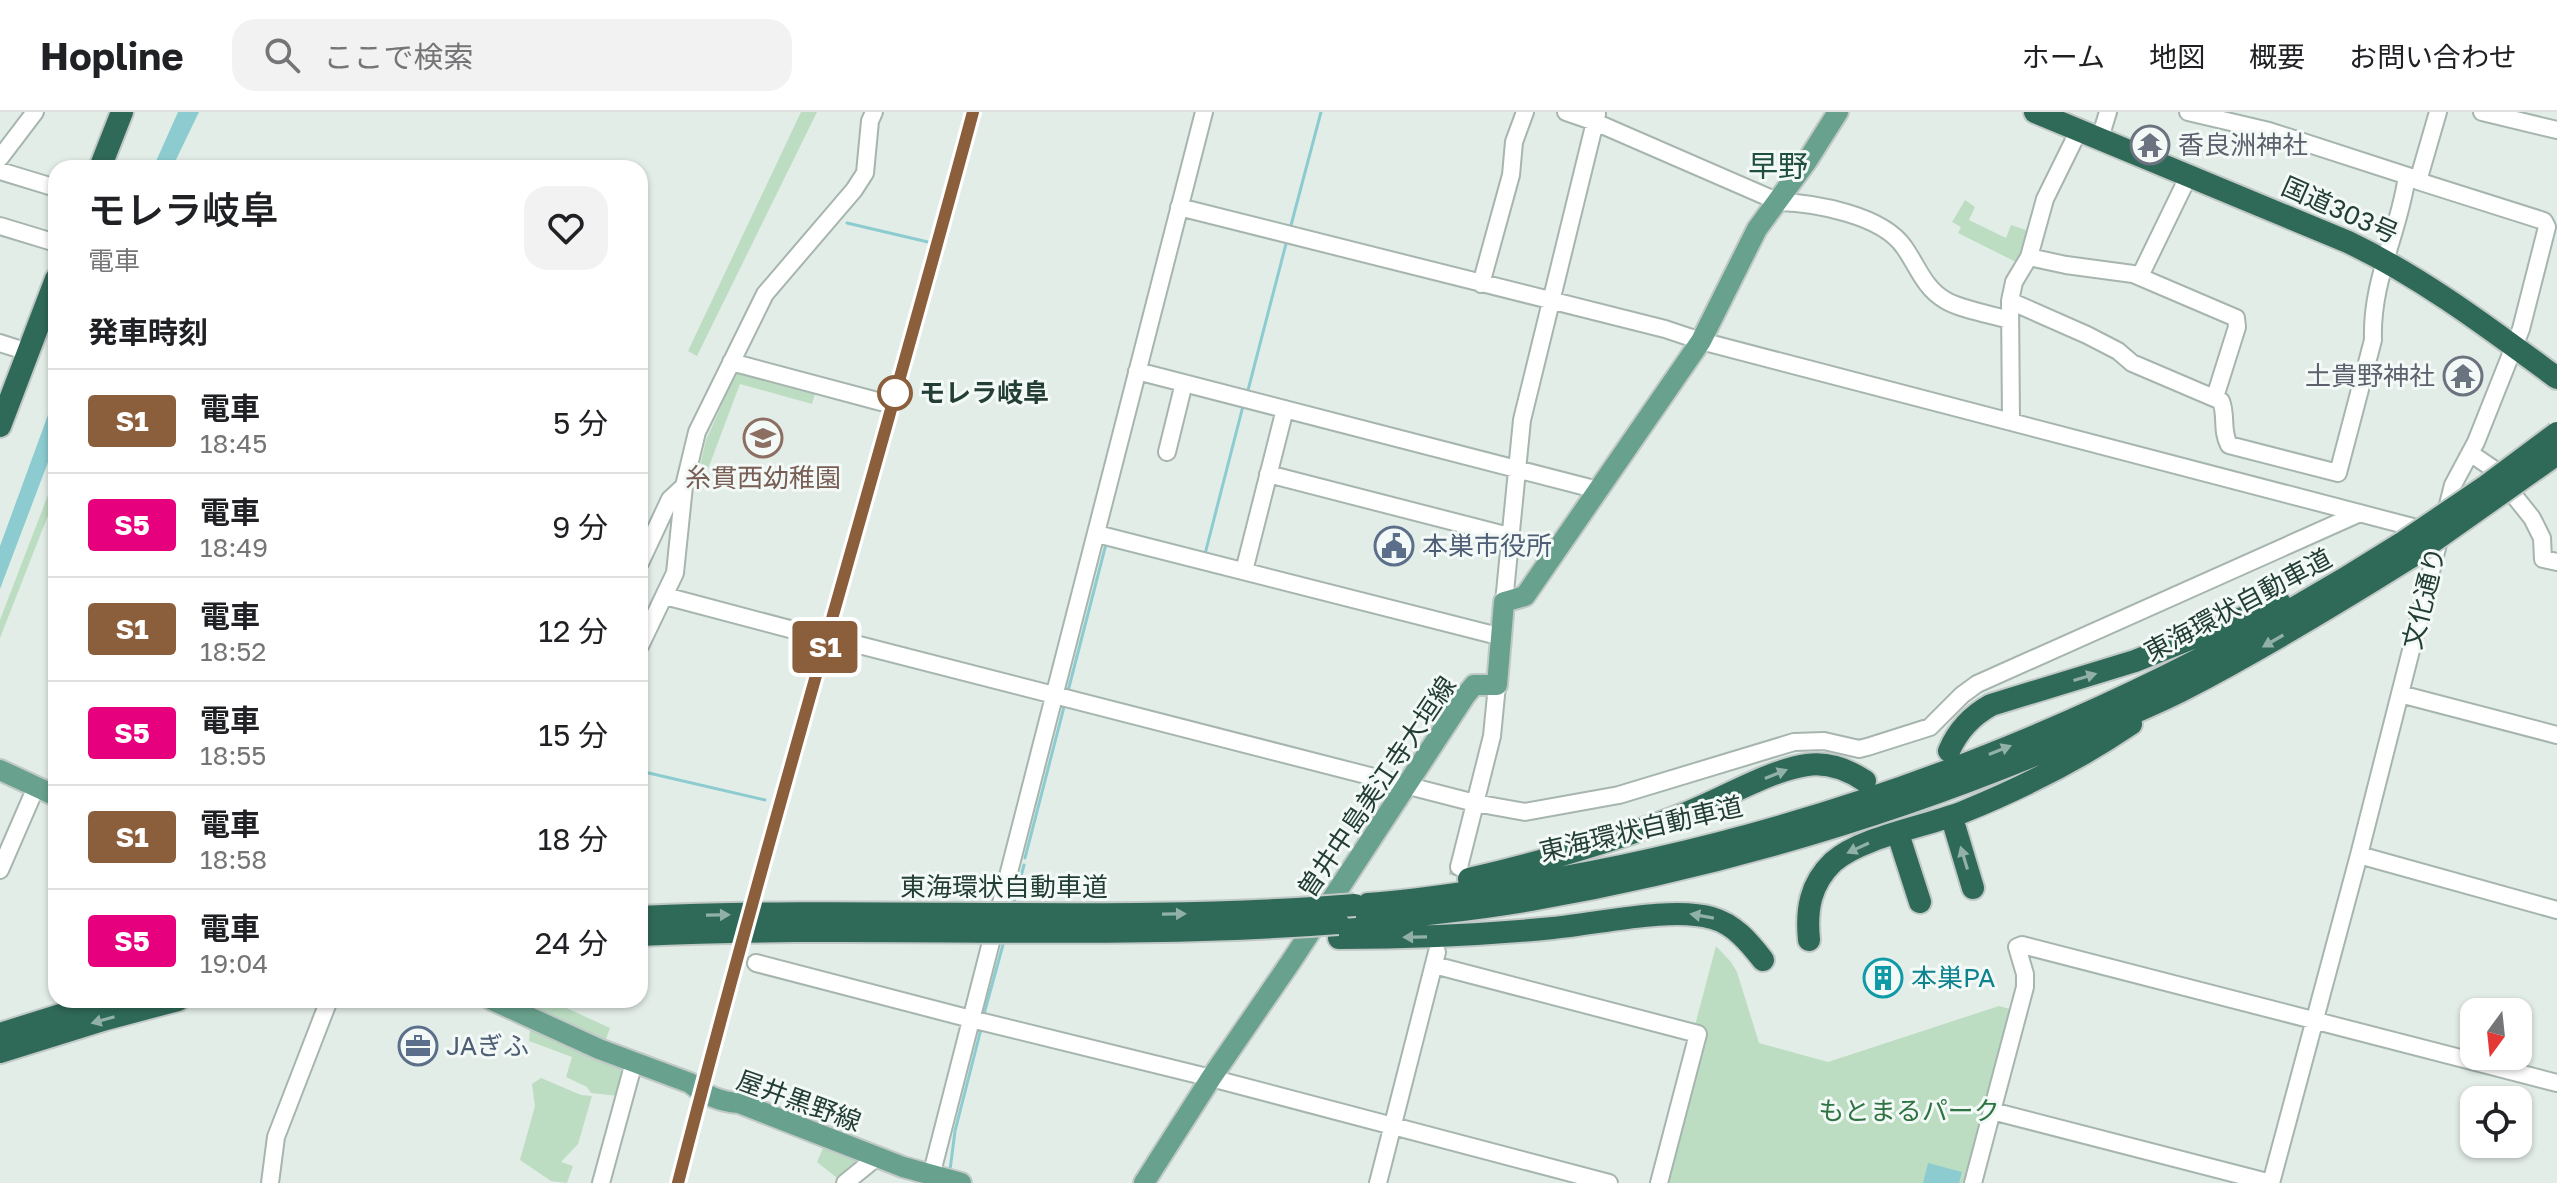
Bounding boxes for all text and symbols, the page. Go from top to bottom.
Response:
search box [232,19,792,91]
text: Hopline [40,33,184,78]
icon: search [260,33,304,77]
text: ここで検索 [324,39,474,75]
text: ホーム [2022,40,2105,73]
text: 地図 [2149,40,2205,73]
text: 概要 [2249,40,2305,73]
text: お問い合わせ [2349,40,2517,73]
temple icon: 香良洲神社 [2129,124,2171,166]
place label: 香良洲神社 [2178,129,2308,160]
district label: 早野 [1748,148,1808,184]
street label: 国道303号 [2277,170,2403,249]
button: heart [524,186,608,270]
text: モレラ岐阜 [88,187,278,232]
text: 電車 [88,245,140,276]
text: 発車時刻 [88,314,208,350]
temple icon: 土貴野神社 [2442,355,2484,397]
place label: 土貴野神社 [2305,360,2435,391]
marker: モレラ岐阜 [878,376,912,410]
place label: モレラ岐阜 [919,377,1049,408]
text: 電車 [200,390,260,426]
text: S1 [115,404,149,437]
text: 5 分 [553,405,608,441]
school or university icon: 糸貫西幼稚園 [742,417,784,459]
text: 18:45 [200,428,267,459]
place label: 糸貫西幼稚園 [685,462,841,493]
text: 電車 [200,494,260,530]
text: S5 [114,508,150,541]
text: 9 分 [552,509,608,545]
public building icon: 本巣市役所 [1373,525,1415,567]
place label: 本巣市役所 [1422,530,1552,561]
text: 18:49 [200,532,268,563]
street label: 東海環状自動車道 [2139,542,2337,667]
street label: 文化通り [2396,544,2451,652]
text: 電車 [200,598,260,634]
text: S1 [115,612,149,645]
text: 12 分 [539,613,608,649]
line badge: S1 [789,621,861,673]
text: S1 [808,630,842,663]
one-way arrow [2262,634,2284,648]
text: 18:52 [200,636,266,667]
street label: 曽井中島美江寺大垣線 [1291,670,1462,903]
one-way arrow [2073,670,2097,683]
text: 電車 [200,702,260,738]
text: S5 [114,716,150,749]
text: 15 分 [539,717,608,753]
text: 18:55 [200,740,266,771]
one-way arrow [1988,744,2012,757]
one-way arrow [1764,767,1788,780]
street label: 東海環状自動車道 [1536,790,1746,867]
text: 電車 [200,806,260,842]
text: S1 [115,820,149,853]
text: 18 分 [538,821,608,857]
one-way arrow [1847,841,1870,855]
text: 18:58 [200,844,267,875]
one-way arrow [1957,846,1970,870]
street label: 東海環状自動車道 [900,871,1108,902]
one-way arrow [706,908,731,921]
one-way arrow [1162,908,1187,921]
text: 電車 [200,910,260,946]
one-way arrow [1689,910,1714,922]
text: S5 [114,924,150,957]
text: 24 分 [535,925,608,961]
one-way arrow [1402,930,1427,943]
text: 19:04 [200,948,268,979]
building icon: 本巣PA [1862,957,1904,999]
place label: 本巣PA [1911,962,1995,993]
north arrow [2460,998,2532,1070]
map controls [2460,998,2532,1158]
one-way arrow [90,1014,114,1027]
office icon: JAぎふ [397,1025,439,1067]
place label: JAぎふ [446,1030,529,1061]
street label: 屋井黒野線 [733,1064,866,1137]
button: locate [2460,1086,2532,1158]
park label: もとまるパーク [1818,1095,2000,1126]

